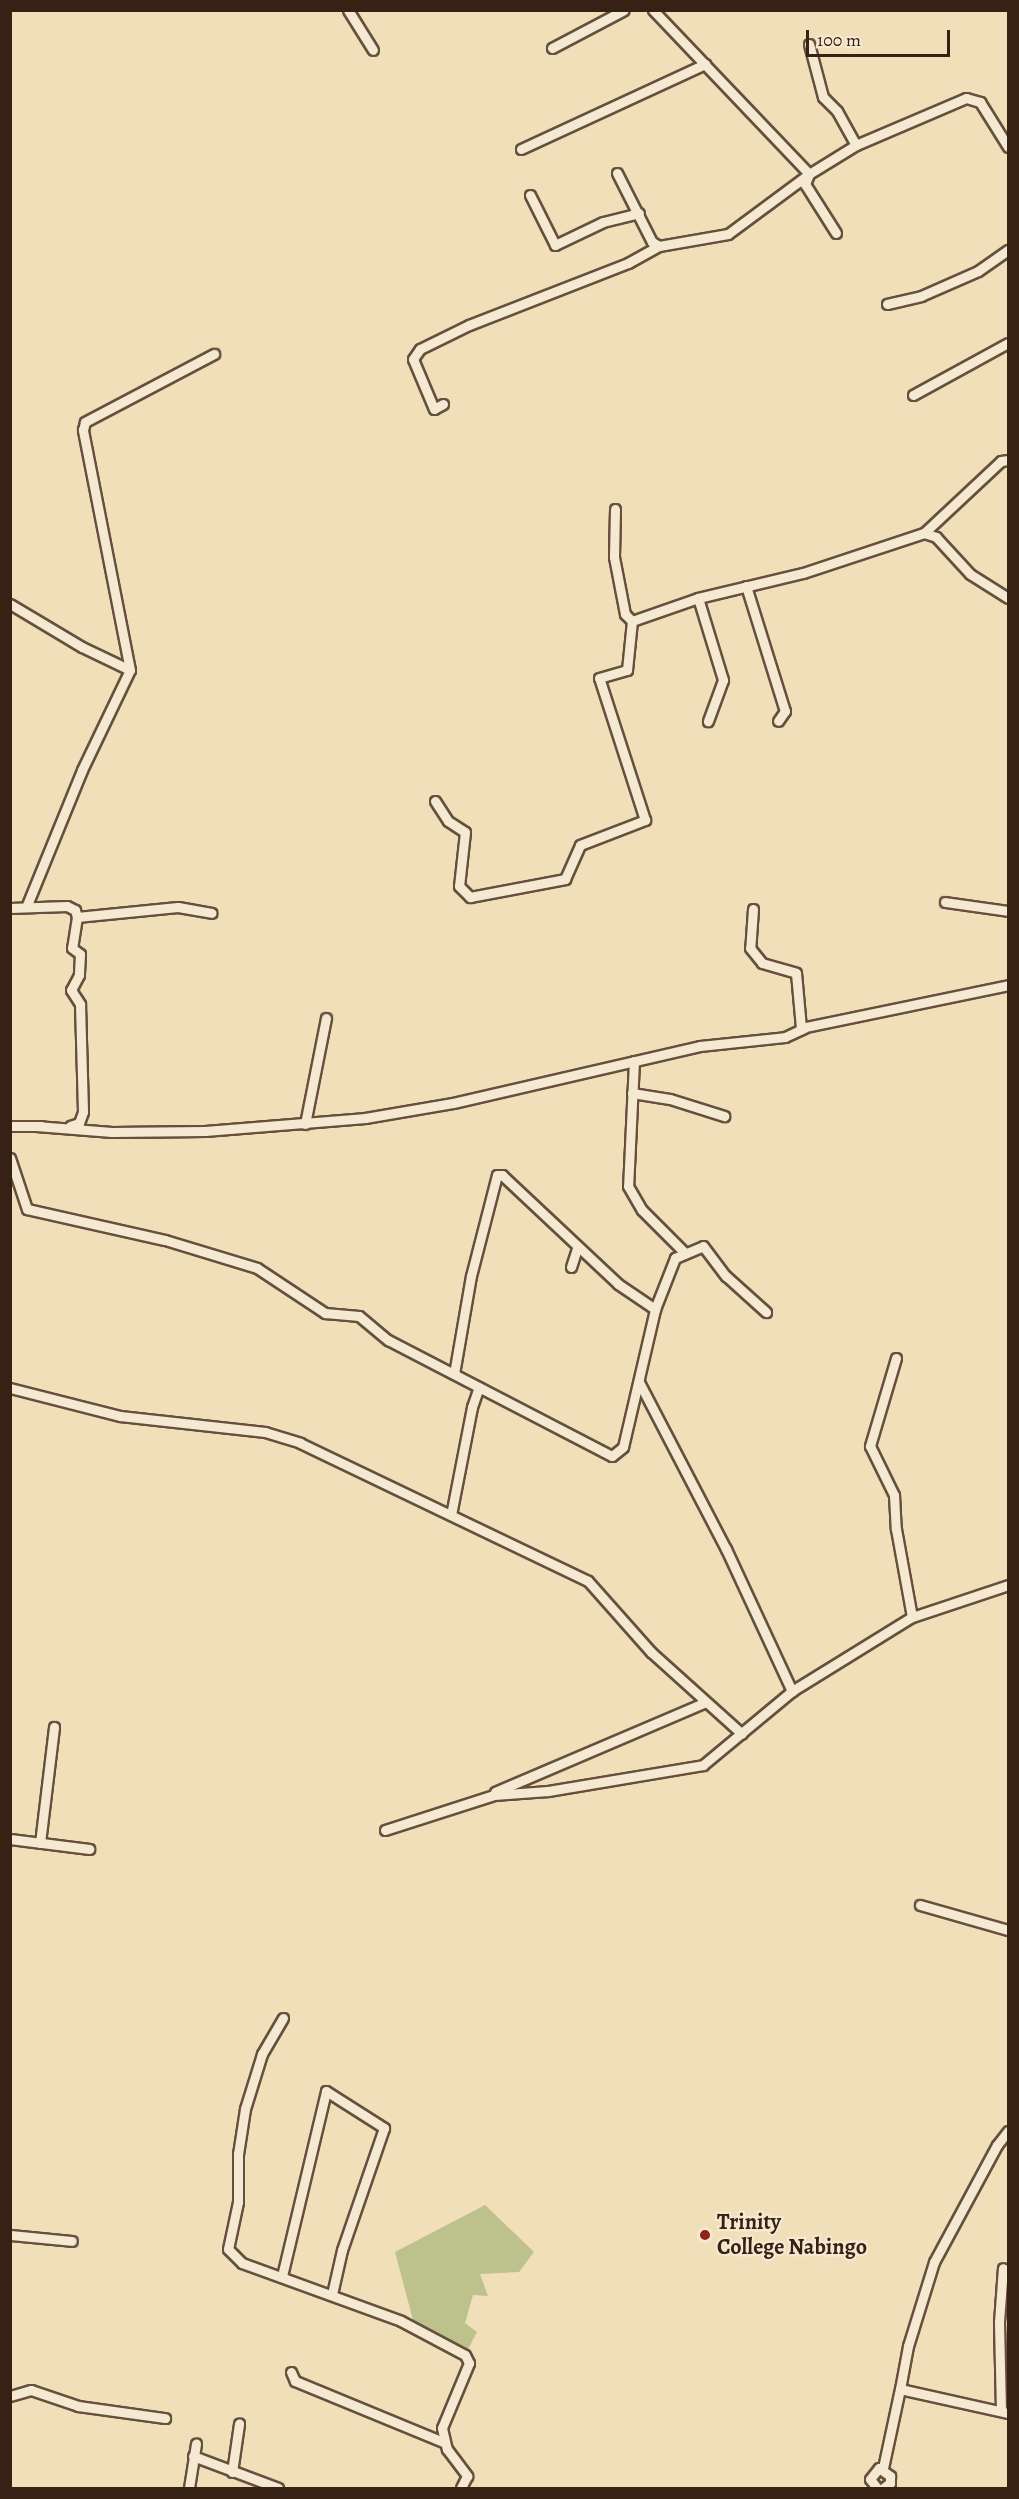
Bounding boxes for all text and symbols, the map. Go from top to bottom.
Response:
scale bar [809,18,953,56]
text: 100 m [817,28,861,52]
place label: Trinity College Nabingo [717,2209,867,2260]
marker: Trinity College Nabingo [698,2228,712,2242]

